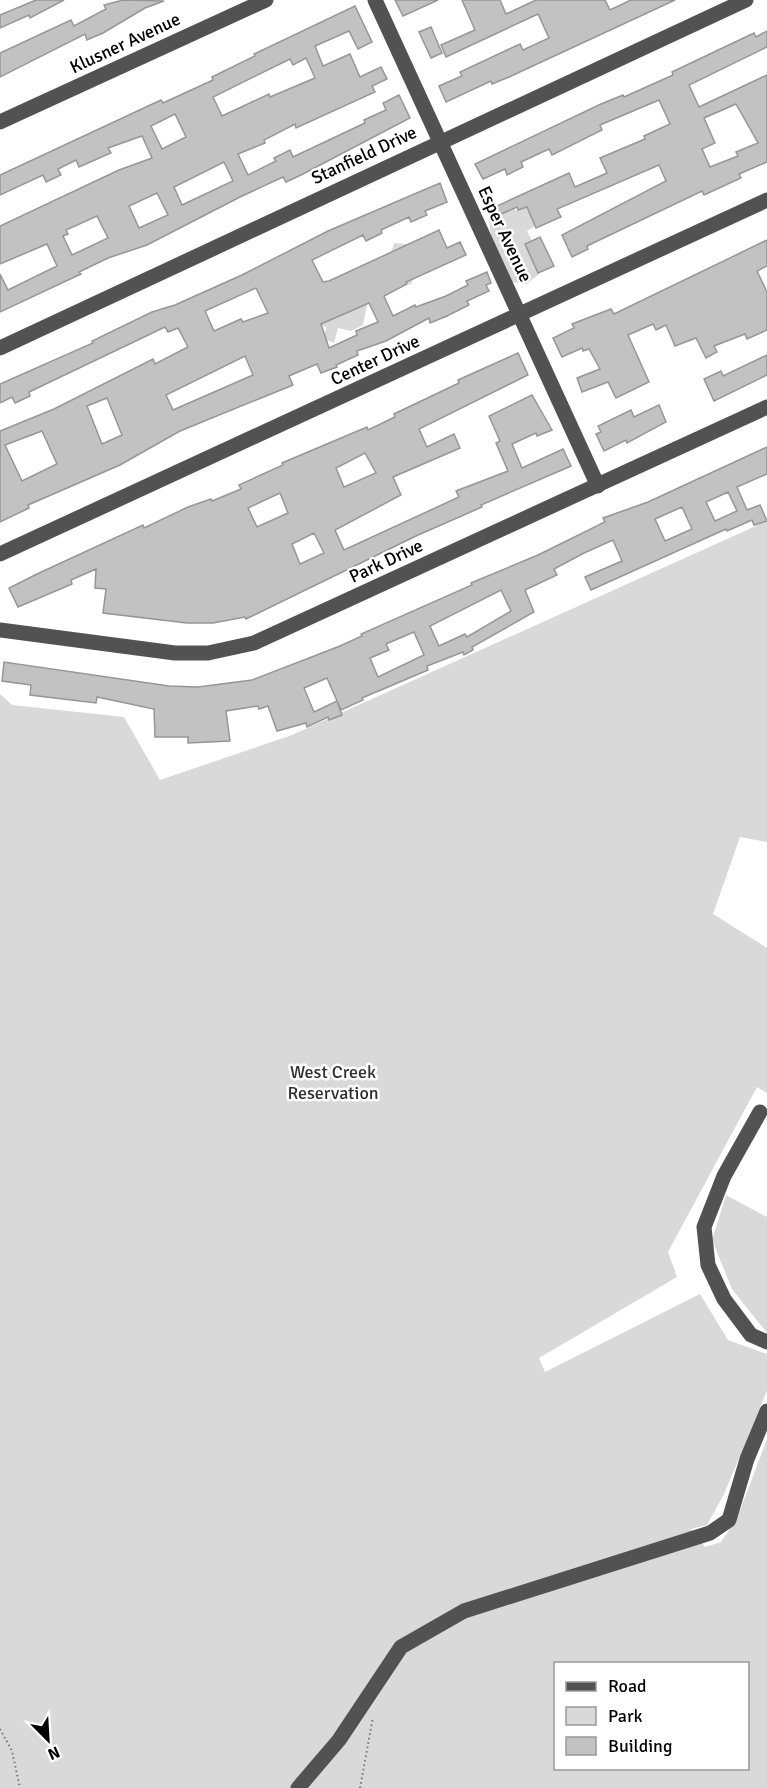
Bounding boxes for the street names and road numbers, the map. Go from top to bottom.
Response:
street label: Klusner Avenue [66,8,184,78]
street label: Stanfield Drive [308,121,420,189]
street label: Esper Avenue [473,182,537,286]
street label: Center Drive [327,330,423,390]
street label: Park Drive [346,534,426,588]

